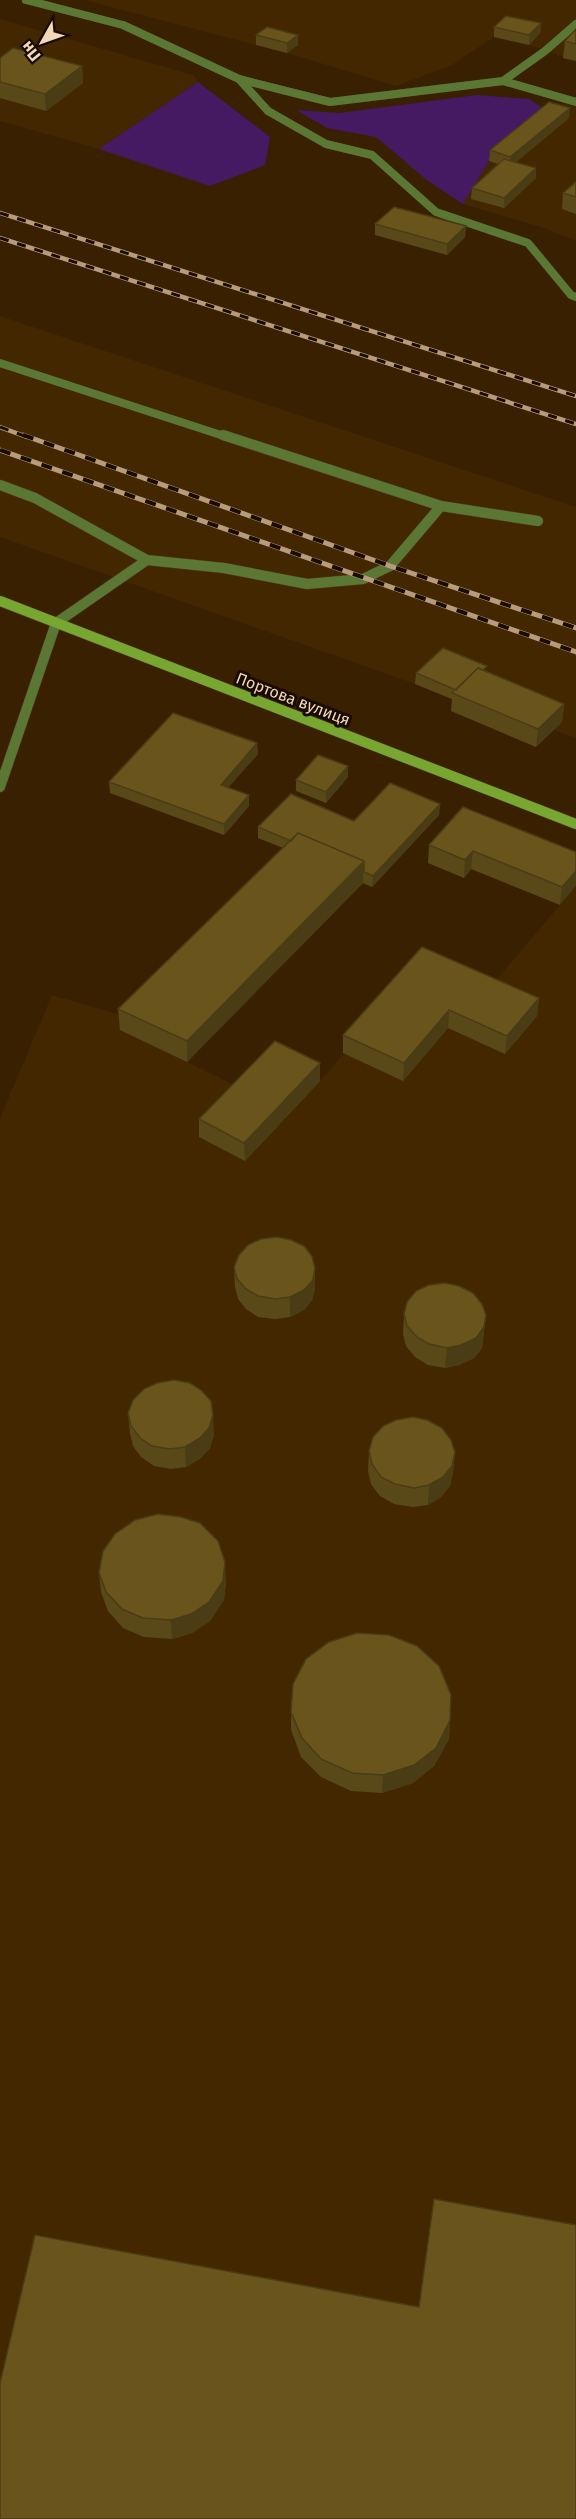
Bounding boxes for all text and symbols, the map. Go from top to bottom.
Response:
north arrow [12,12,72,72]
text: Пн [17,38,45,65]
street label: Портова вулиця [233,669,353,729]

